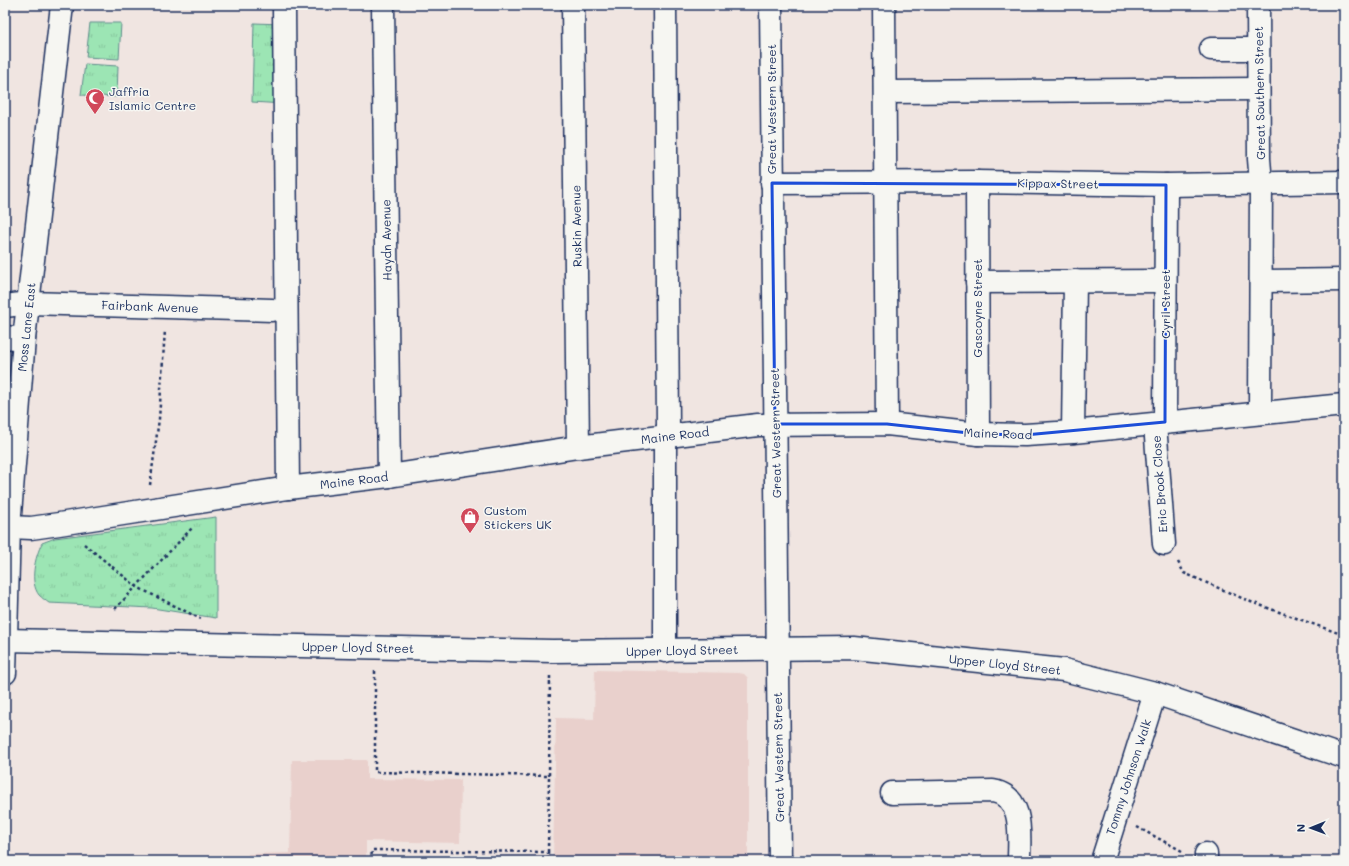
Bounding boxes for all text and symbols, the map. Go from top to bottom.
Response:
street label: Great Southern Street [1250,26,1268,160]
street label: Great Western Street [763,44,779,174]
place label: Jaffria Islamic Centre [109,83,196,113]
mosque icon: Jaffria Islamic Centre [84,87,106,115]
street label: Kippax Street [1017,174,1099,192]
street label: Ruskin Avenue [567,185,585,267]
street label: Haydn Avenue [377,199,395,281]
street label: Gascoyne Street [969,259,985,357]
street label: Cyril Street [1157,269,1173,339]
street label: Moss Lane East [13,282,39,372]
street label: Fairbank Avenue [101,296,199,316]
street label: Great Western Street [766,368,784,498]
street label: Maine Road [640,423,710,447]
street label: Maine Road [963,424,1033,442]
street label: Eric Brook Close [1148,435,1170,533]
street label: Maine Road [319,468,389,492]
place label: Custom Stickers UK [484,502,552,532]
shop icon: Custom Stickers UK [459,506,481,534]
street label: Upper Lloyd Street [302,638,414,656]
street label: Upper Lloyd Street [626,641,738,659]
street label: Upper Lloyd Street [948,650,1062,678]
street label: Great Western Street [769,692,787,822]
street label: Tommy Johnson Walk [1102,717,1154,837]
north arrow [1291,808,1331,848]
text: N [1293,824,1308,832]

